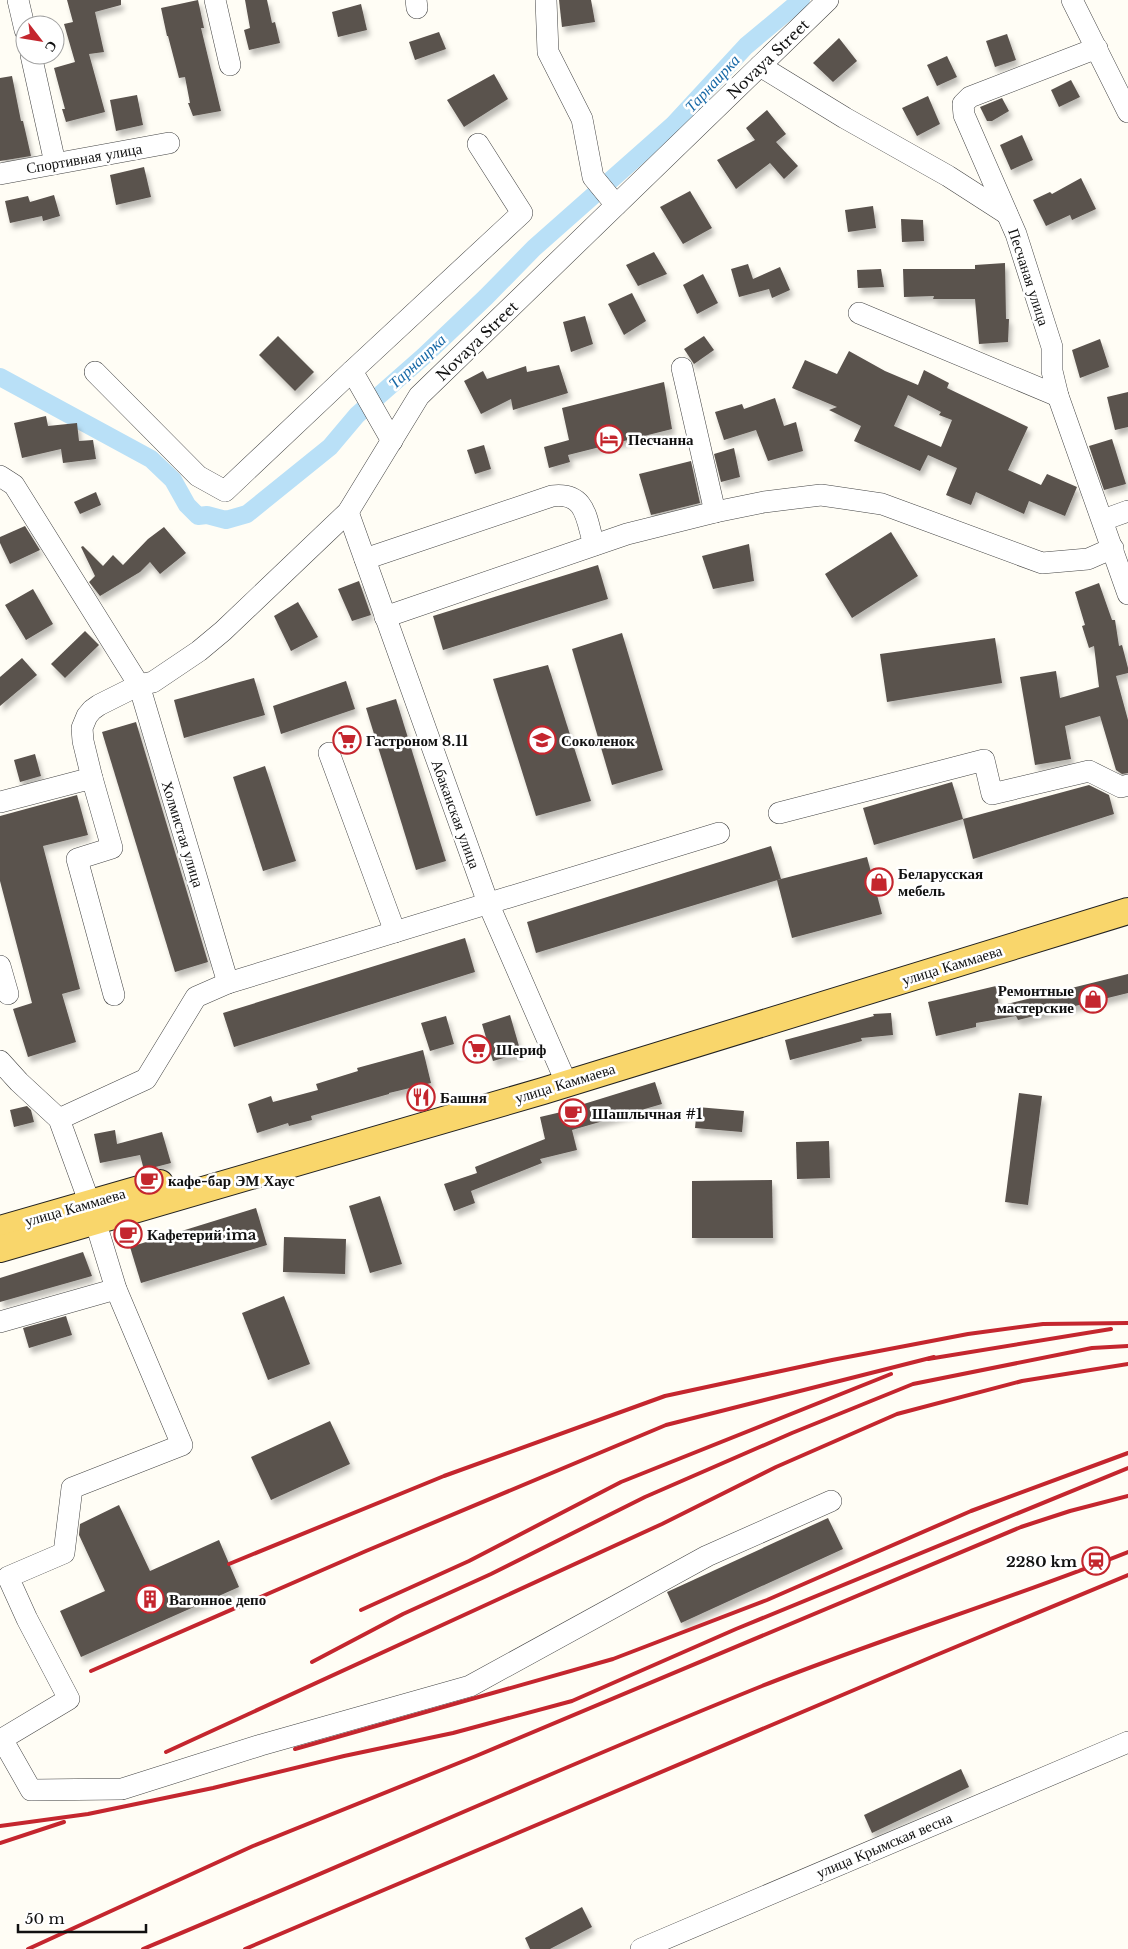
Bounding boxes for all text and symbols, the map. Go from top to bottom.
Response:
north arrow [15,15,65,65]
street label: Novaya Street [723,15,813,103]
text: С [41,38,61,56]
water label: Тарнаирка [680,50,744,116]
street label: Спортивная улица [25,138,144,178]
street label: Песчаная улица [1004,226,1054,328]
street label: Novaya Street [432,297,522,385]
water label: Тарнаирка [384,329,450,393]
hotel icon: Песчанна [594,424,624,454]
place label: Песчанна [628,430,694,449]
supermarket icon: Гастроном 8.11 [332,725,362,755]
school or university icon: Соколенок [527,725,557,755]
place label: Гастроном 8.11 [366,731,469,750]
place label: Соколенок [561,731,635,750]
street label: Абаканская улица [427,757,485,871]
street label: Холмистая улица [158,778,208,890]
place label: Беларусская мебель [898,864,983,900]
shop icon: Беларусская мебель [864,867,894,897]
street label: улица Каммаева [900,941,1005,989]
place label: Ремонтные мастерские [997,981,1074,1017]
shop icon: Ремонтные мастерские [1078,984,1108,1014]
supermarket icon: Шериф [462,1034,492,1064]
place label: Шериф [496,1040,547,1059]
street label: улица Каммаева [513,1059,618,1107]
restaurant icon: Башня [406,1082,436,1112]
place label: Башня [440,1088,487,1107]
cafe icon: Шашлычная #1 [558,1098,588,1128]
place label: Шашлычная #1 [592,1104,703,1123]
cafe icon: кафе-бар ЭМ Хаус [134,1165,164,1195]
place label: кафе-бар ЭМ Хаус [168,1171,295,1190]
street label: улица Каммаева [23,1184,128,1230]
cafe icon: Кафетерий ima [113,1219,143,1249]
place label: Кафетерий ima [147,1225,257,1244]
station icon: 2280 km [1081,1546,1111,1576]
place label: 2280 km [1006,1552,1077,1571]
building icon: Вагонное депо [135,1584,165,1614]
place label: Вагонное депо [169,1590,266,1609]
street label: улица Крымская весна [813,1808,955,1882]
scale bar [18,1902,145,1934]
text: 50 m [25,1909,65,1928]

